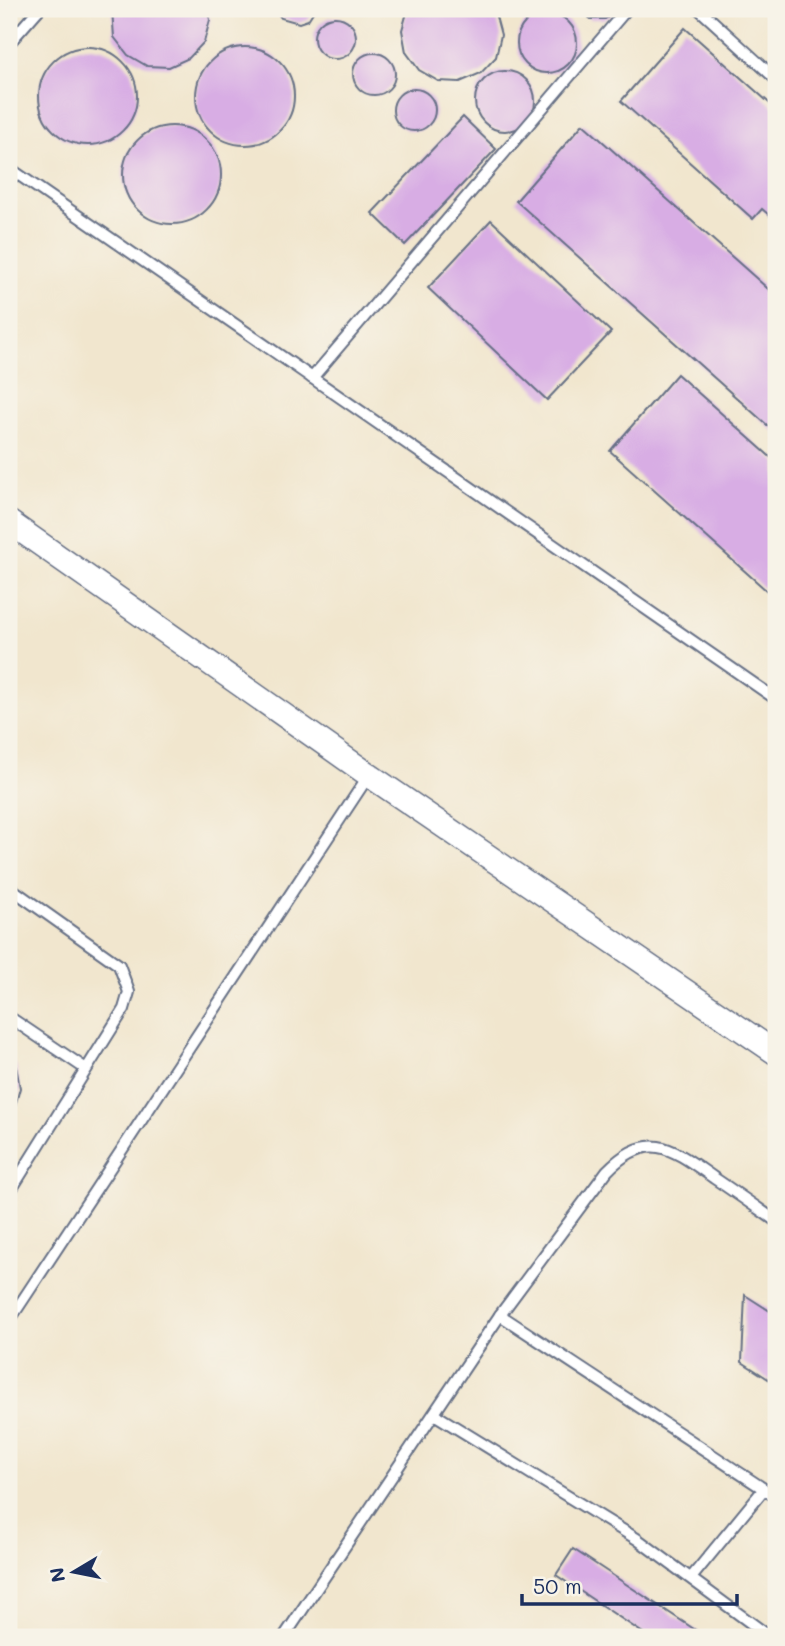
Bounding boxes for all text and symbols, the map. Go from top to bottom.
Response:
north arrow [38,1538,108,1608]
scale bar [522,1562,738,1606]
text: N [43,1566,70,1584]
text: 50 m [533,1572,582,1599]

